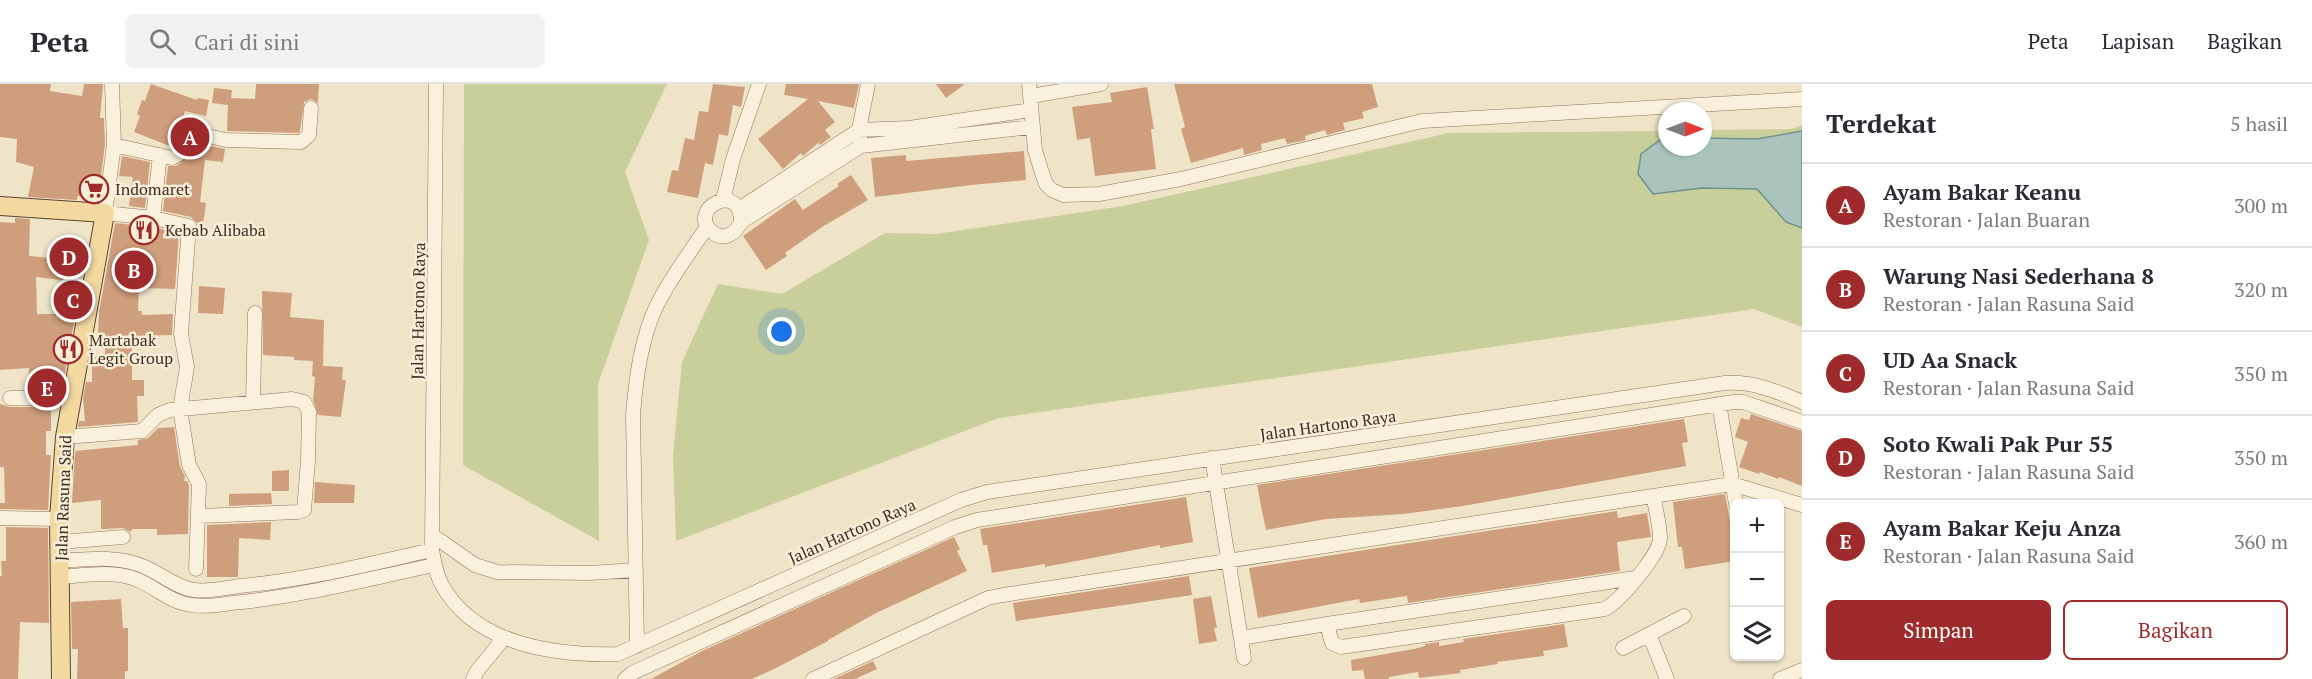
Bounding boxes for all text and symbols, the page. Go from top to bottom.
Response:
search box [125,14,545,68]
text: Peta [30,23,89,60]
icon: search [146,25,179,58]
text: Cari di sini [194,27,300,56]
text: Peta [2028,27,2069,55]
text: Lapisan [2102,27,2174,55]
text: Bagikan [2207,27,2282,55]
north arrow [1658,102,1712,156]
text: Terdekat [1826,106,1937,140]
text: 5 hasil [2230,110,2288,137]
pin: A [170,115,210,160]
supermarket icon: Indomaret [78,173,110,205]
text: Ayam Bakar Keanu [1883,177,2081,206]
place label: Indomaret [115,178,190,200]
text: A [1838,192,1853,219]
text: 300 m [2234,192,2288,219]
text: Restoran · Jalan Buaran [1883,206,2090,233]
restaurant icon: Kebab Alibaba [128,214,160,246]
place label: Kebab Alibaba [165,219,266,241]
pin: D [50,234,88,279]
street label: Jalan Hartono Raya [406,242,430,380]
pin: B [114,248,154,292]
text: Warung Nasi Sederhana 8 [1883,261,2154,290]
text: B [1839,276,1852,303]
text: 320 m [2234,276,2288,303]
pin: C [54,278,92,322]
text: Restoran · Jalan Rasuna Said [1883,290,2134,317]
your location [767,317,796,346]
place label: Martabak Legit Group [89,329,173,369]
restaurant icon: Martabak Legit Group [52,333,84,365]
text: UD Aa Snack [1883,345,2017,374]
text: C [1839,360,1852,387]
text: 350 m [2234,360,2288,387]
pin: E [28,366,66,410]
text: Restoran · Jalan Rasuna Said [1883,374,2134,401]
street label: Jalan Hartono Raya [1259,405,1397,445]
text: Soto Kwali Pak Pur 55 [1883,429,2113,458]
street label: Jalan Rasuna Said [50,435,76,561]
text: D [1838,444,1853,471]
text: 350 m [2234,444,2288,471]
text: Restoran · Jalan Rasuna Said [1883,458,2134,485]
street label: Jalan Hartono Raya [785,493,919,569]
map controls [1730,499,1784,661]
button: + [1730,499,1784,553]
text: Ayam Bakar Keju Anza [1883,513,2121,542]
text: E [1839,528,1852,555]
text: 360 m [2234,528,2288,555]
text: Restoran · Jalan Rasuna Said [1883,542,2134,569]
button: − [1730,553,1784,607]
button: Simpan [1826,600,2051,660]
button: Bagikan [2063,600,2288,660]
button: layers [1730,607,1784,661]

